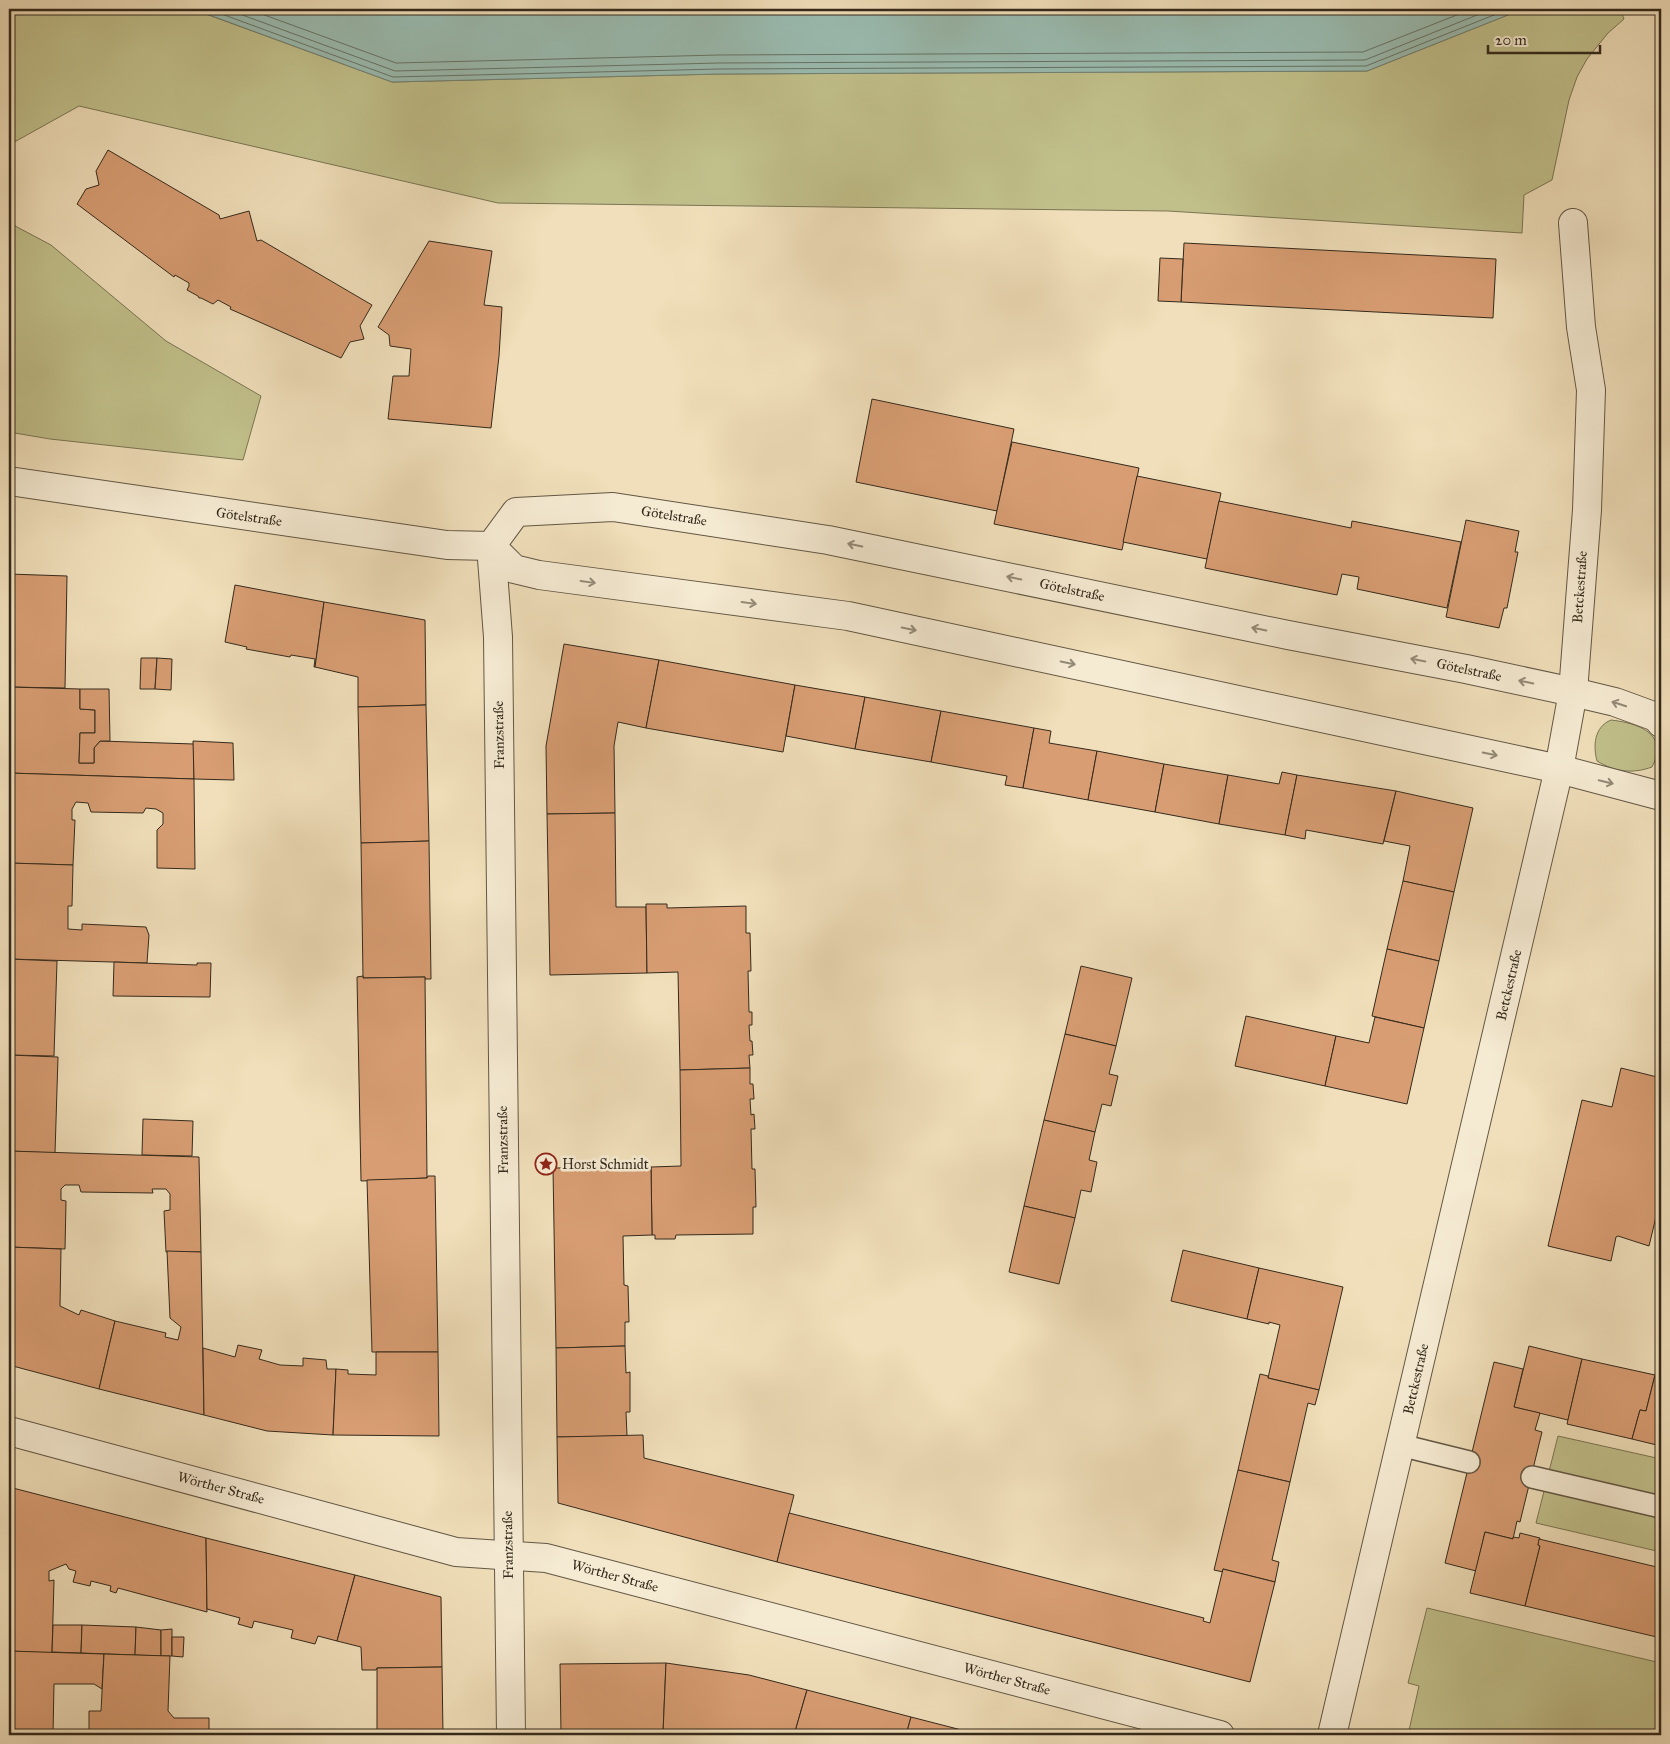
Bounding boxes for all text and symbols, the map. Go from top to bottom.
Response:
scale bar [1488,22,1600,54]
text: 20 m [1495,31,1527,49]
street label: Götelstraße [640,502,708,530]
street label: Götelstraße [215,504,283,530]
one-way arrow [847,540,863,550]
street label: Betckestraße [1569,550,1591,624]
one-way arrow [1006,573,1022,582]
street label: Götelstraße [1038,575,1106,605]
one-way arrow [579,577,595,587]
one-way arrow [741,598,757,608]
one-way arrow [1251,623,1267,633]
one-way arrow [901,625,917,634]
one-way arrow [1411,654,1427,664]
street label: Götelstraße [1435,655,1503,685]
one-way arrow [1060,659,1076,669]
one-way arrow [1518,677,1534,686]
one-way arrow [1612,699,1627,708]
street label: Franzstraße [490,701,508,769]
one-way arrow [1482,750,1498,759]
one-way arrow [1598,778,1614,787]
street label: Betckestraße [1493,948,1525,1022]
street label: Franzstraße [494,1106,512,1174]
place icon: Horst Schmidt [534,1152,558,1176]
place label: Horst Schmidt [562,1156,649,1173]
street label: Betckestraße [1400,1342,1432,1416]
street label: Wörther Straße [176,1468,267,1508]
street label: Franzstraße [499,1511,517,1579]
street label: Wörther Straße [570,1556,661,1596]
street label: Wörther Straße [962,1659,1053,1699]

